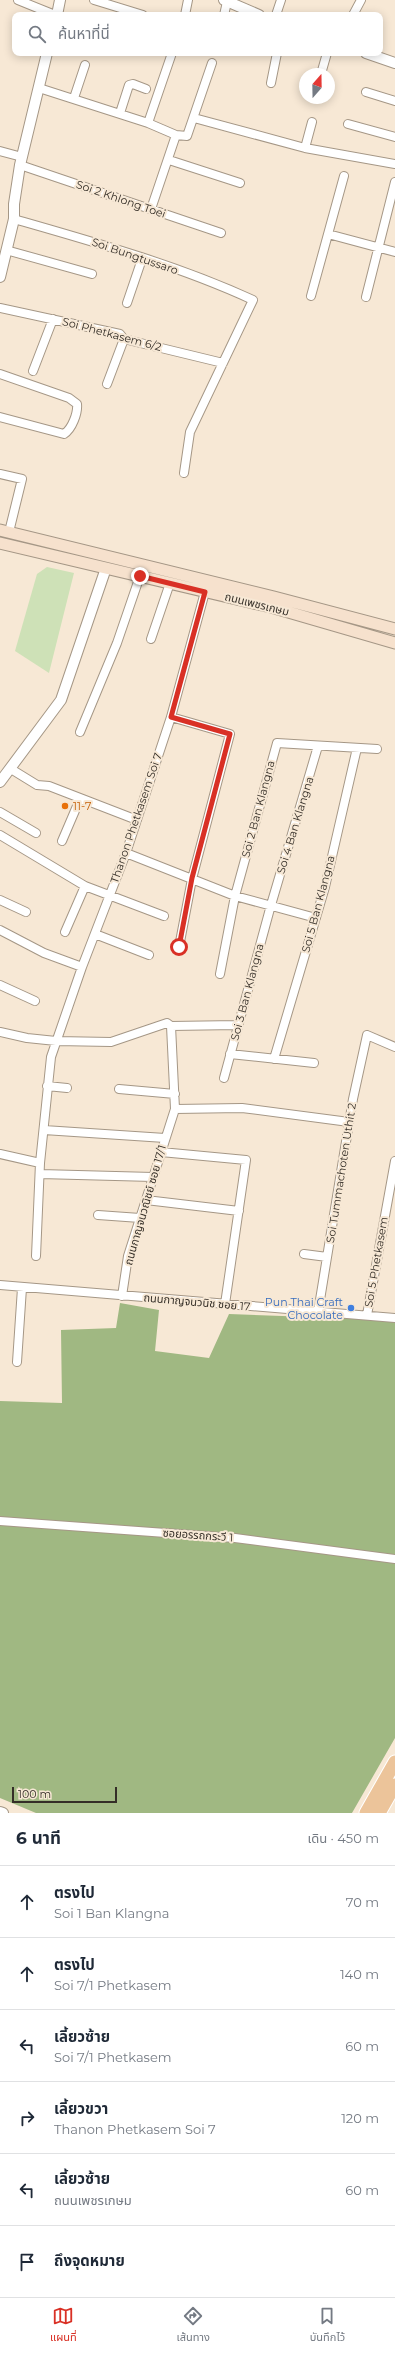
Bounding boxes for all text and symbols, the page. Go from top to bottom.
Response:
search box [12,12,383,56]
icon: search [26,23,48,45]
text: ค้นหาที่นี่ [58,24,110,43]
north arrow [299,68,335,104]
street label: Soi 2 Khlong Toei [74,177,168,221]
street label: Soi Bungtussaro [90,235,180,277]
street label: Soi Phetkasem 6/2 [61,314,163,354]
route end [131,567,149,585]
street label: ถนนเพชรเกษม [223,589,291,619]
street label: Thanon Phetkasem Soi 7 [107,751,165,885]
street label: Soi 2 Ban Klangna [238,759,278,859]
street label: Soi 4 Ban Klangna [274,775,316,875]
place label: 11-7 [73,799,92,813]
marker: 11-7 [60,801,70,811]
street label: Soi 5 Ban Klangna [298,854,338,954]
route start [170,938,188,956]
street label: Soi 3 Ban Klangna [227,942,267,1042]
street label: Soi Tummachoten Uthit 2 [323,1102,359,1244]
street label: ถนนกาญจนวณิชย์ ซอย 17/1 [121,1143,169,1267]
street label: Soi 5 Phetkasem [361,1216,391,1308]
street label: ถนนกาญจนวนิช ซอย 17 [143,1290,251,1314]
place label: Pun Thai Craft Chocolate [265,1295,344,1322]
marker: Pun Thai Craft Chocolate [346,1303,356,1313]
street label: ซอยอรรถกระวี 1 [162,1526,234,1544]
scale bar [12,1785,117,1804]
text: 100 m [18,1787,51,1801]
text: 6 นาที [16,1828,61,1848]
text: เดิน · 450 m [308,1830,379,1846]
text: ตรงไป [54,1883,95,1902]
icon: ahead [16,1891,38,1913]
text: 70 m [346,1894,379,1910]
text: Soi 1 Ban Klangna [54,1905,169,1921]
text: ตรงไป [54,1955,95,1974]
icon: ahead [16,1963,38,1985]
text: 140 m [340,1966,379,1982]
text: Soi 7/1 Phetkasem [54,1977,172,1993]
text: เลี้ยวซ้าย [54,2027,110,2046]
icon: left [16,2035,38,2057]
text: 60 m [345,2038,379,2054]
text: Soi 7/1 Phetkasem [54,2049,172,2065]
text: เลี้ยวขวา [54,2099,108,2118]
icon: right [16,2107,38,2129]
text: 120 m [341,2110,379,2126]
text: Thanon Phetkasem Soi 7 [54,2121,216,2137]
text: เลี้ยวซ้าย [54,2169,110,2188]
icon: left [16,2179,38,2201]
text: 60 m [345,2182,379,2198]
text: ถนนเพชรเกษม [54,2192,132,2208]
icon: arrive [16,2251,38,2273]
text: ถึงจุดหมาย [54,2251,125,2270]
tab: แผนที่ [50,2305,77,2346]
tab: เส้นทาง [177,2305,210,2346]
tab: บันทึกไว้ [310,2305,345,2346]

